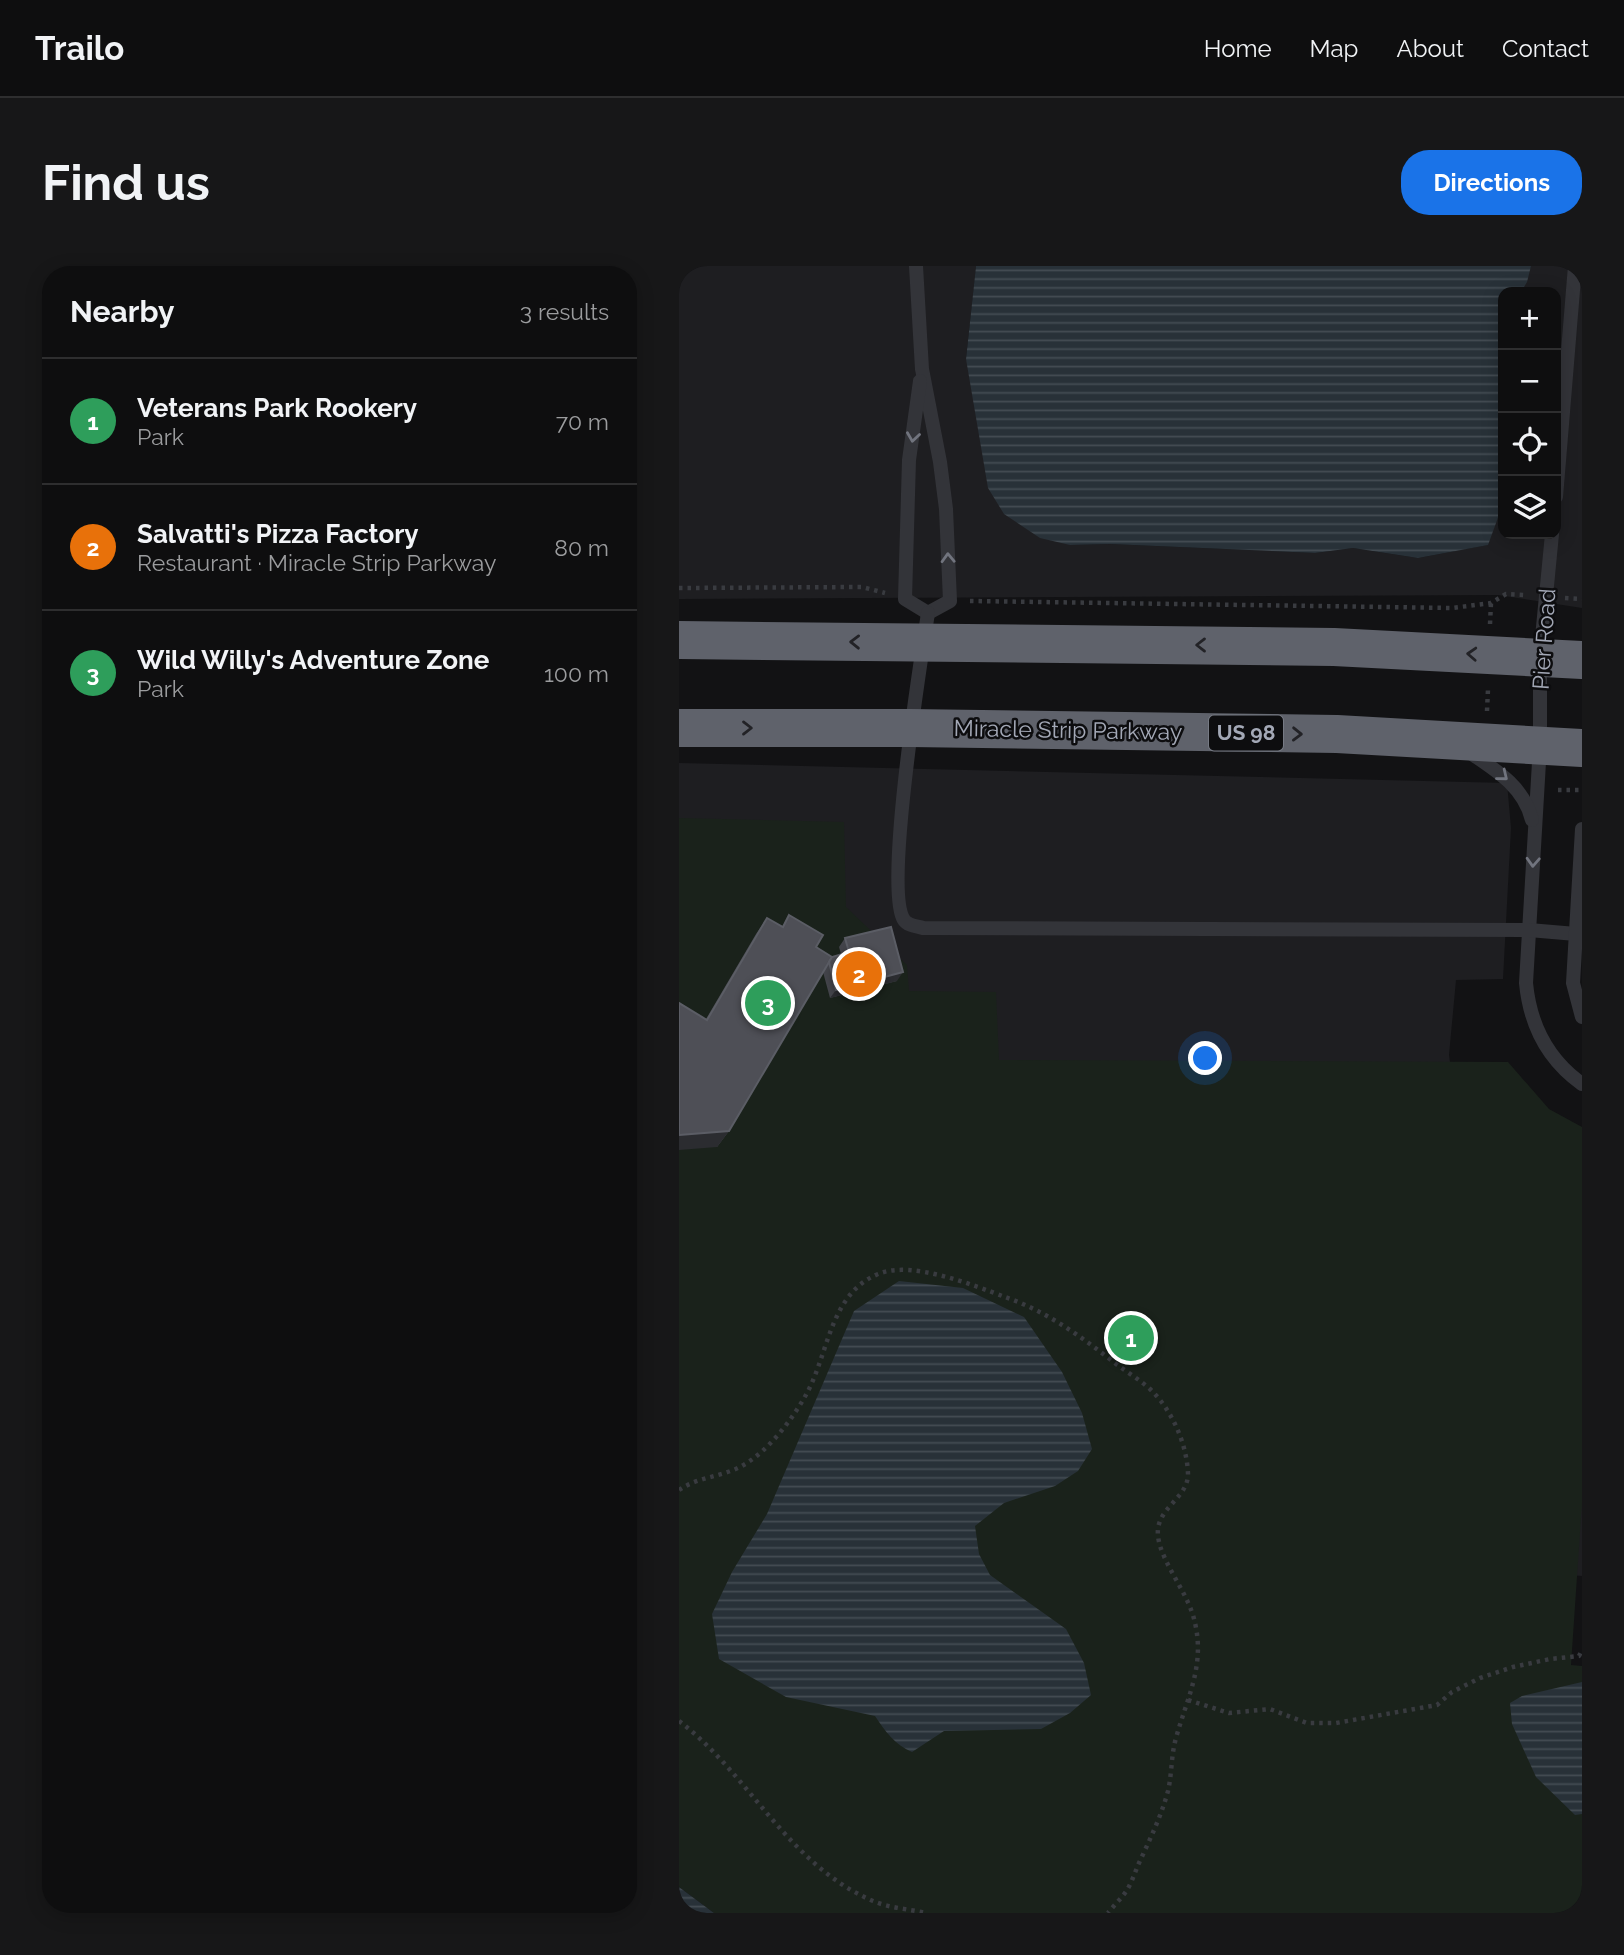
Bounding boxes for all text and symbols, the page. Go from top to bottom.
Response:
text: Trailo [35,29,124,68]
text: Home [1204,34,1272,63]
text: Map [1310,34,1358,63]
text: About [1396,34,1464,63]
text: Contact [1502,34,1589,63]
button: Directions [1401,150,1582,215]
text: Find us [42,154,210,211]
map controls [1498,287,1561,539]
button: + [1498,287,1561,350]
text: Nearby [70,294,174,329]
text: 3 results [520,298,609,325]
button: − [1498,350,1561,413]
text: Veterans Park Rookery [137,393,417,423]
text: 1 [87,408,99,435]
text: 70 m [556,408,609,435]
button: locate [1498,413,1561,476]
text: Park [137,423,184,450]
one-way arrow [905,431,920,443]
button: layers [1498,476,1561,539]
text: Salvatti's Pizza Factory [137,519,419,549]
text: 2 [87,534,99,561]
text: 80 m [554,534,609,561]
text: Restaurant · Miracle Strip Parkway [137,549,496,576]
one-way arrow [941,552,956,563]
street label: Pier Road [1526,587,1561,690]
one-way arrow [850,634,860,650]
one-way arrow [1196,637,1206,653]
text: Wild Willy's Adventure Zone [137,645,489,675]
one-way arrow [1466,647,1477,662]
text: 3 [87,660,99,687]
text: 100 m [544,660,609,687]
text: Park [137,675,184,702]
street label: Miracle Strip Parkway [953,714,1183,745]
road number: US 98 [1209,715,1283,750]
one-way arrow [742,720,753,736]
one-way arrow [1292,726,1302,742]
one-way arrow [1495,768,1508,780]
one-way arrow [1526,857,1541,868]
pin: 2 [836,948,882,1000]
pin: 3 [745,977,791,1029]
your location [1188,1041,1222,1075]
pin: 1 [1108,1312,1154,1364]

